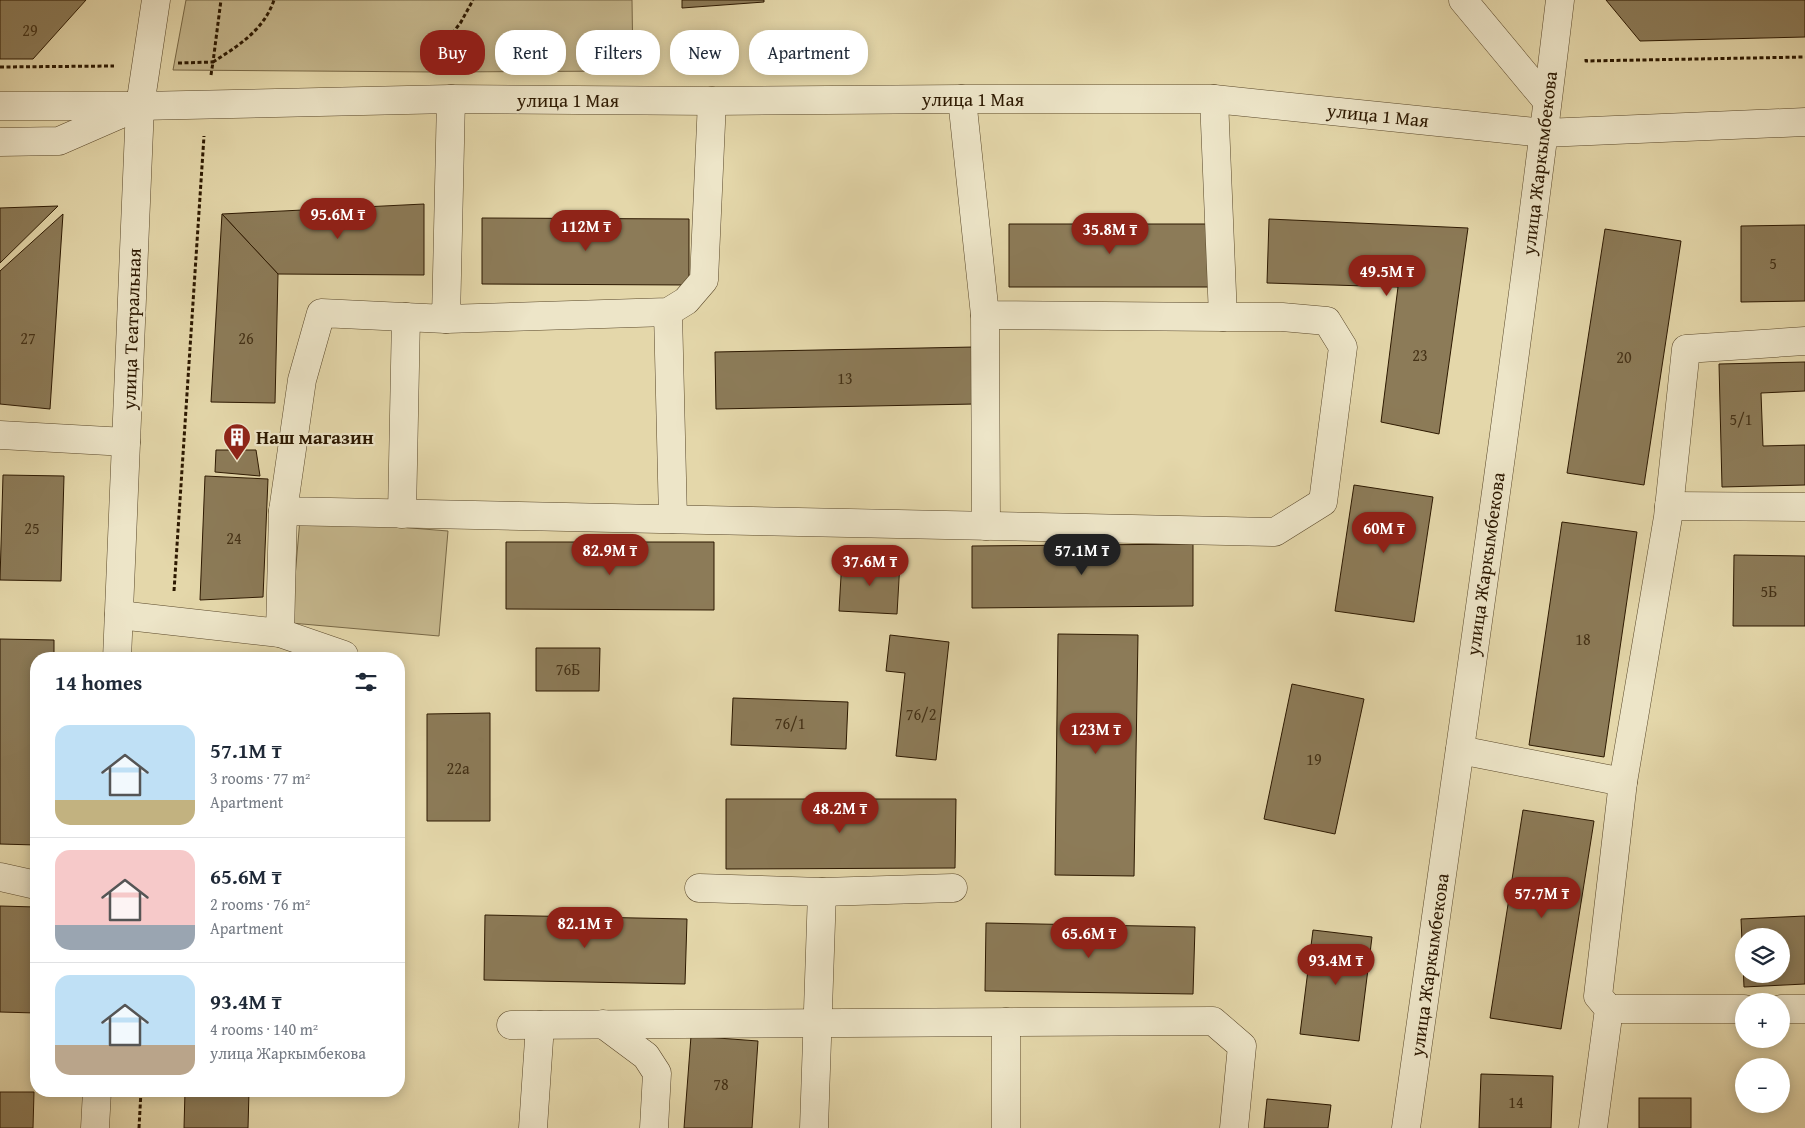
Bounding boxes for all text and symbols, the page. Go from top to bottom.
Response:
house number: 29 [22,18,38,42]
chip: Buy [420,30,485,75]
chip: Rent [495,30,566,75]
chip: Filters [576,30,660,75]
chip: New [670,30,739,75]
chip: Apartment [749,30,868,75]
street label: улица Жаркымбекова [1514,69,1564,258]
street label: улица 1 Мая [921,85,1025,113]
street label: улица 1 Мая [516,86,620,114]
street label: улица 1 Мая [1325,96,1431,134]
pin: 95.6M ₸ [292,198,384,240]
text: 95.6M ₸ [311,202,365,226]
pin: 112M ₸ [545,210,627,252]
pin: 35.8M ₸ [1064,212,1156,255]
text: 112M ₸ [561,214,611,238]
text: 35.8M ₸ [1083,217,1137,241]
street label: улица Театральная [114,247,148,411]
house number: 5 [1769,251,1777,275]
pin: 49.5M ₸ [1341,254,1433,297]
text: 49.5M ₸ [1360,259,1414,283]
house number: 27 [20,326,36,350]
house number: 26 [238,326,254,350]
house number: 23 [1412,343,1428,367]
house number: 20 [1616,345,1632,369]
house number: 13 [837,366,853,390]
house number: 5/1 [1730,407,1752,431]
building icon: Наш магазин [222,422,252,461]
place label: Наш магазин [256,423,374,451]
street label: улица Жаркымбекова [1458,470,1512,659]
pin: 60M ₸ [1349,512,1419,554]
house number: 25 [24,516,40,540]
text: 60M ₸ [1363,516,1405,540]
house number: 24 [226,526,242,550]
pin: 82.9M ₸ [564,534,656,576]
pin: 57.1M ₸ [1036,534,1128,576]
text: 82.9M ₸ [583,538,637,562]
text: 57.1M ₸ [1055,538,1109,562]
pin: 37.6M ₸ [824,544,916,587]
text: 37.6M ₸ [843,549,897,573]
house number: 5Б [1761,579,1777,603]
house number: 18 [1575,627,1591,651]
house number: 76Б [556,657,580,681]
text: 14 homes [55,667,142,698]
icon: filters [352,668,380,696]
house number: 76/2 [906,702,936,726]
house number: 76/1 [775,711,805,735]
pin: 123M ₸ [1055,712,1137,755]
text: 123M ₸ [1071,717,1121,741]
text: 57.1M ₸ [210,735,282,766]
icon: home [95,745,155,805]
house number: 19 [1306,747,1322,771]
house number: 22а [446,756,470,780]
text: 3 rooms · 77 m² [210,766,310,790]
text: Apartment [210,790,283,814]
pin: 48.2M ₸ [794,792,886,834]
text: 48.2M ₸ [813,796,867,820]
text: 65.6M ₸ [210,861,282,892]
icon: home [95,870,155,930]
street label: улица Жаркымбекова [1402,871,1456,1060]
pin: 57.7M ₸ [1496,876,1588,919]
text: 57.7M ₸ [1515,881,1569,905]
text: 2 rooms · 76 m² [210,892,310,916]
pin: 82.1M ₸ [539,906,631,949]
text: 82.1M ₸ [558,911,612,935]
text: Apartment [210,916,283,940]
pin: 65.6M ₸ [1043,916,1135,959]
text: 65.6M ₸ [1062,921,1116,945]
map controls [1735,928,1790,1113]
button: layers [1735,928,1790,983]
pin: 93.4M ₸ [1290,944,1382,986]
text: 93.4M ₸ [1309,948,1363,972]
text: 93.4M ₸ [210,986,282,1017]
button: + [1735,993,1790,1048]
icon: home [95,995,155,1055]
text: 4 rooms · 140 m² [210,1017,318,1041]
text: улица Жаркымбекова [210,1041,366,1065]
button: − [1735,1058,1790,1113]
house number: 78 [713,1072,729,1096]
house number: 14 [1508,1090,1524,1114]

